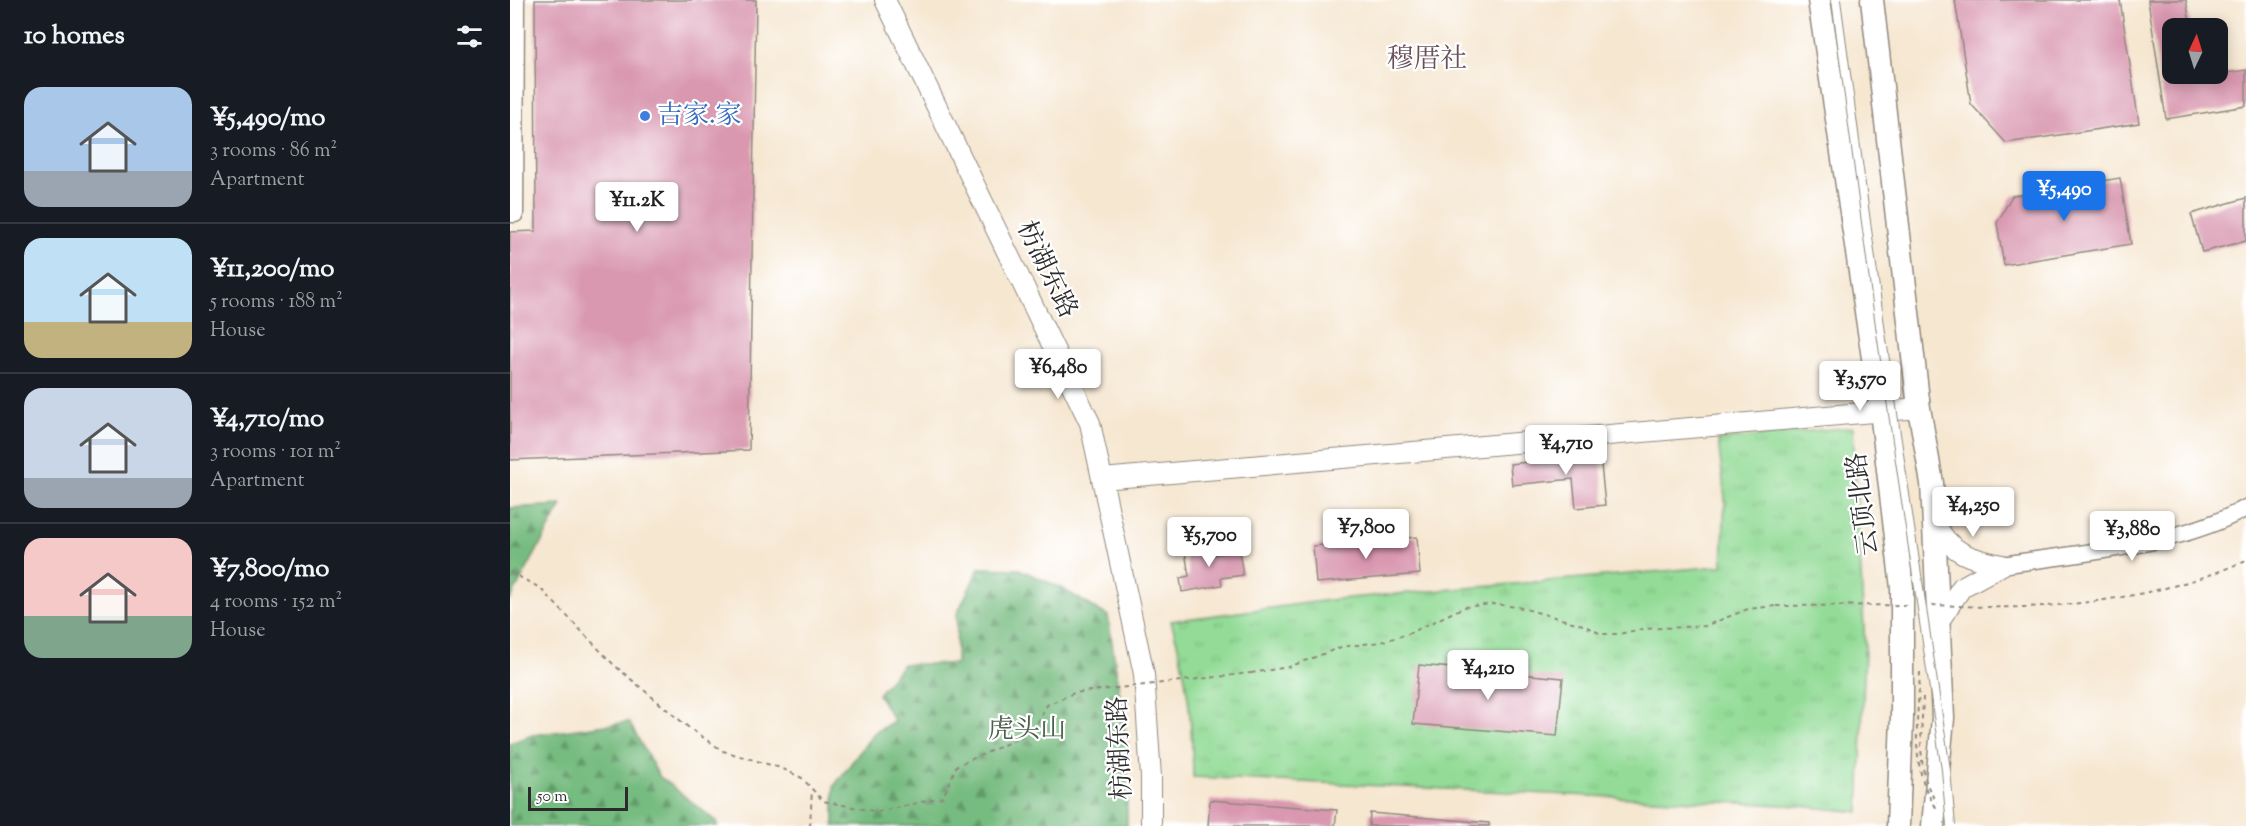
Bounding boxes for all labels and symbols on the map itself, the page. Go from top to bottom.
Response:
north arrow [2162,18,2228,84]
district label: 穆厝社 [1387,41,1468,80]
place label: 吉家.家 [657,98,742,135]
marker: 吉家.家 [638,109,652,123]
pin: ¥5,490 [2015,171,2113,222]
pin: ¥11.2K [588,182,686,233]
street label: 枋湖东路 [1007,215,1085,325]
pin: ¥6,480 [1009,349,1107,400]
pin: ¥3,570 [1811,361,1909,412]
pin: ¥4,710 [1517,425,1615,476]
street label: 云顶北路 [1839,450,1889,558]
pin: ¥4,250 [1924,487,2022,538]
pin: ¥7,800 [1317,509,1415,560]
pin: ¥3,880 [2083,511,2181,562]
pin: ¥5,700 [1160,517,1258,568]
pin: ¥4,210 [1439,650,1537,701]
street label: 枋湖东路 [1100,695,1142,801]
park label: 虎头山 [988,712,1066,749]
scale bar [528,784,628,812]

